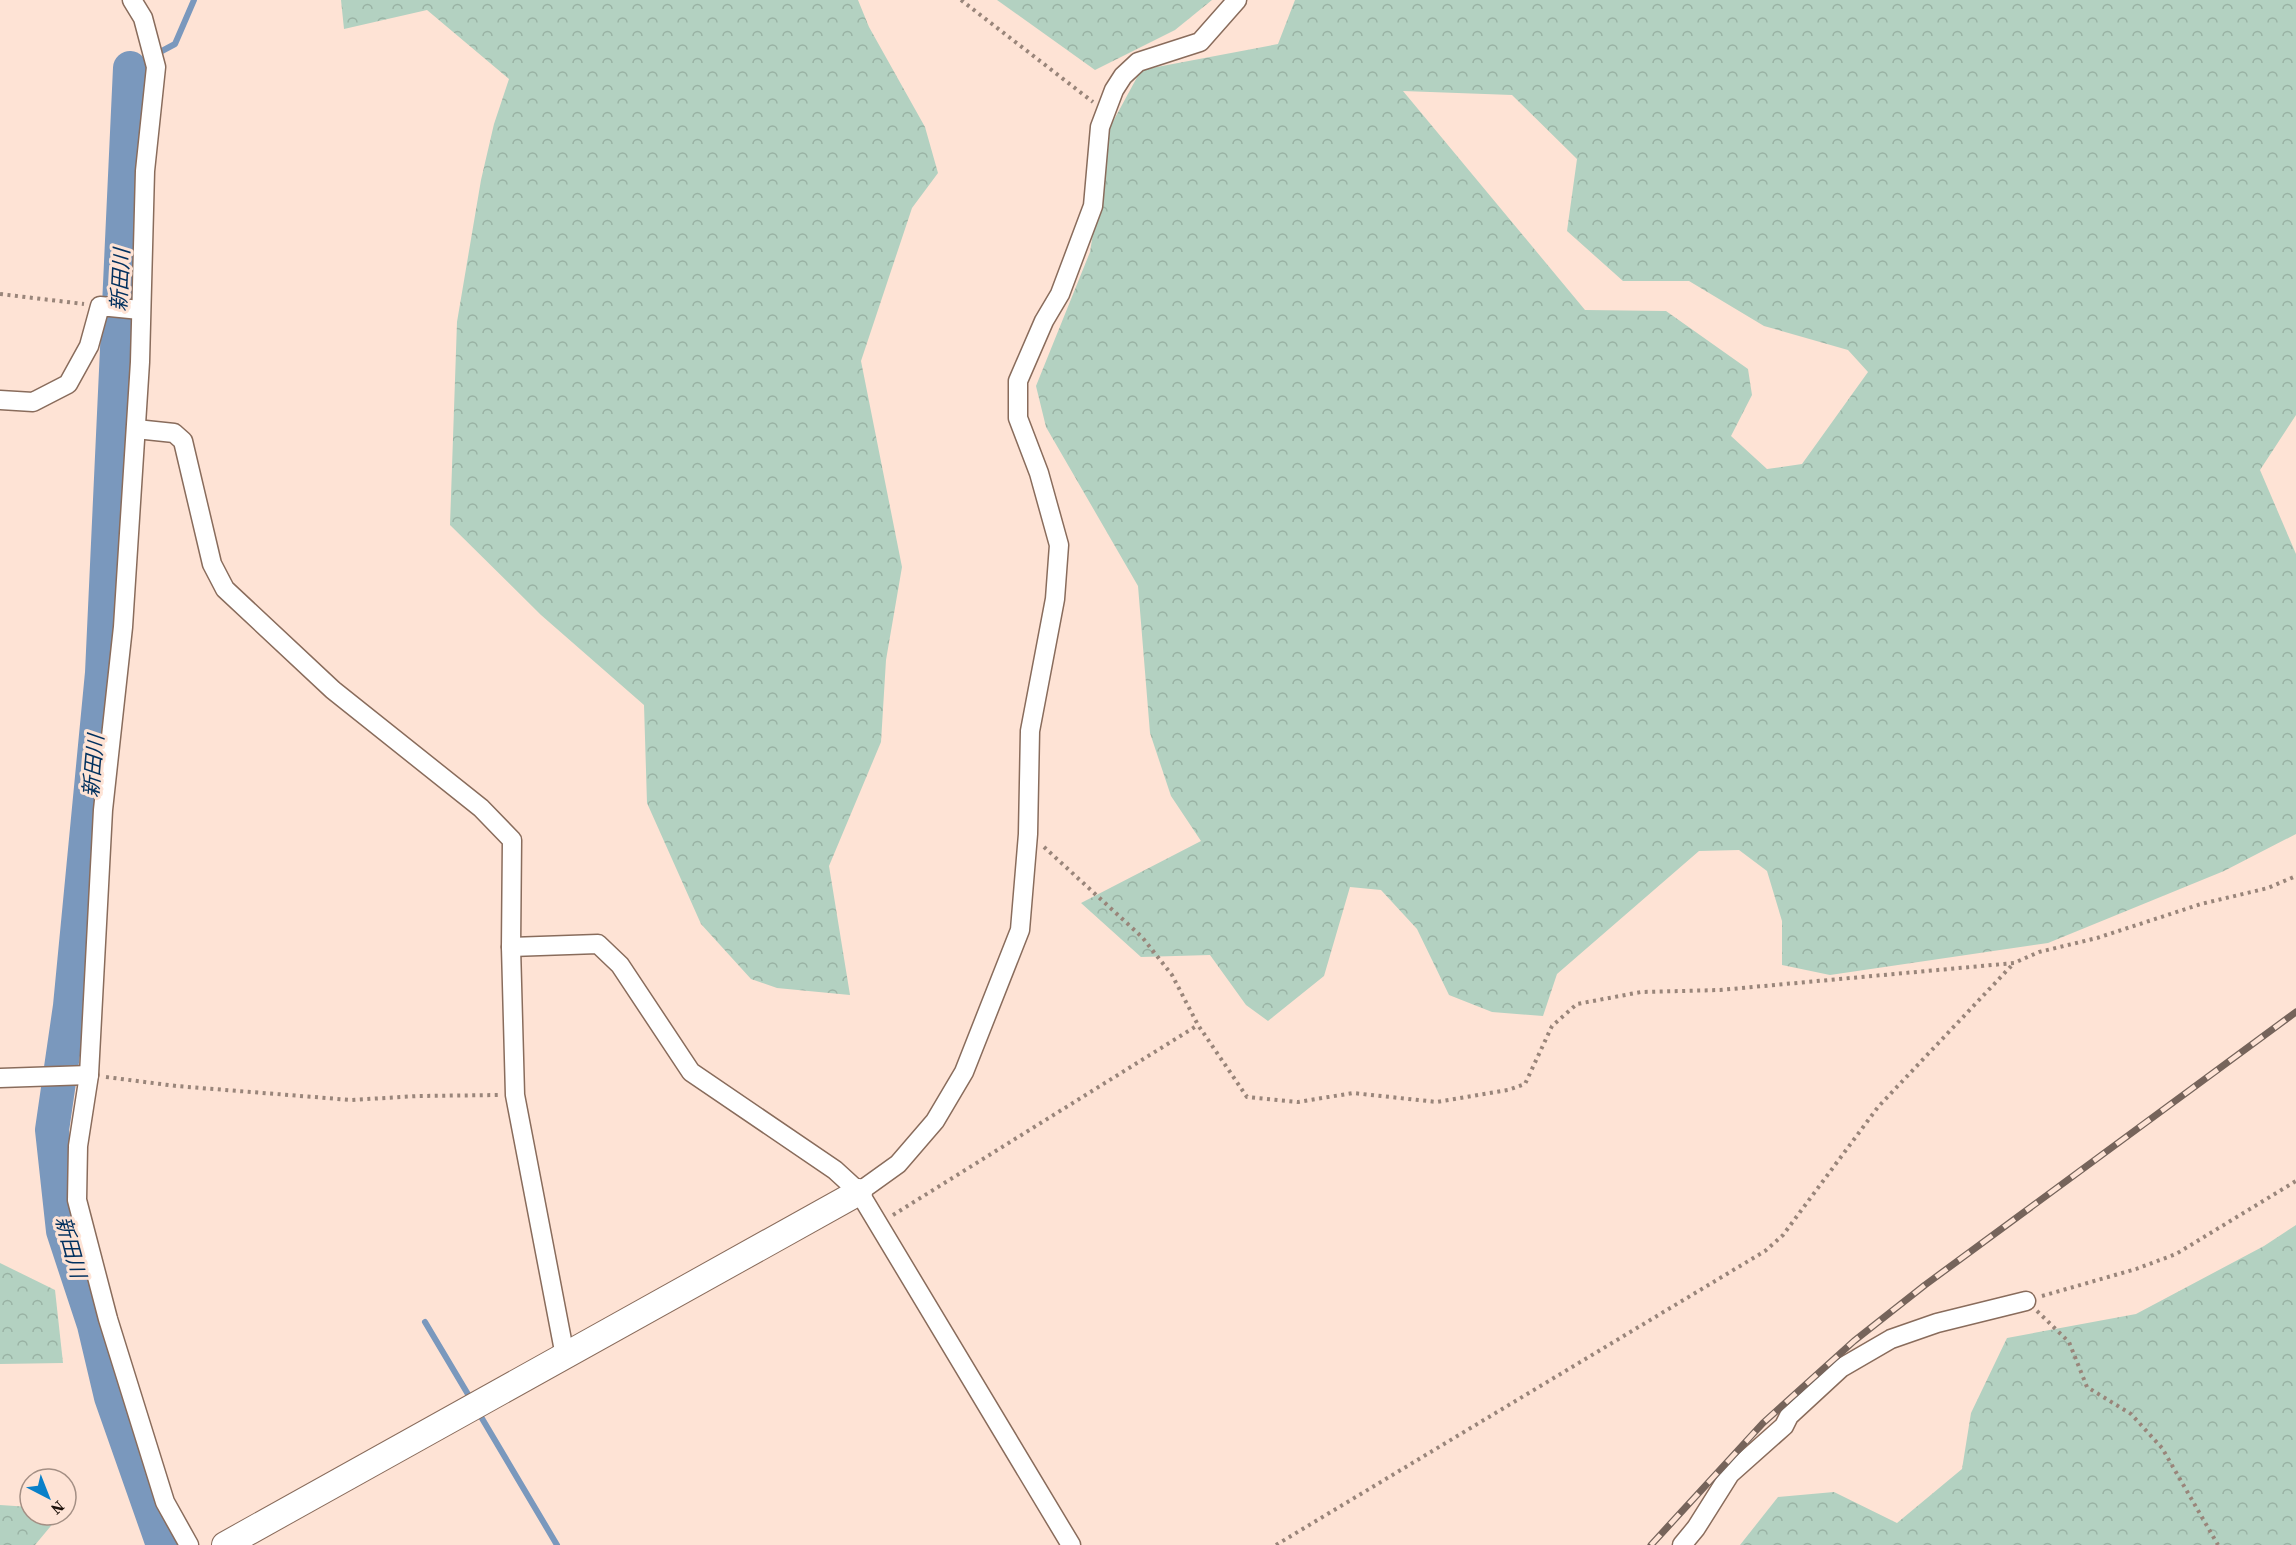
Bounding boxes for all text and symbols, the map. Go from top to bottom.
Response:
water label: 新田川 [104,246,136,312]
water label: 新田川 [76,731,110,799]
water label: 新田川 [49,1213,94,1283]
north arrow [18,1467,78,1527]
text: N [46,1496,70,1520]

